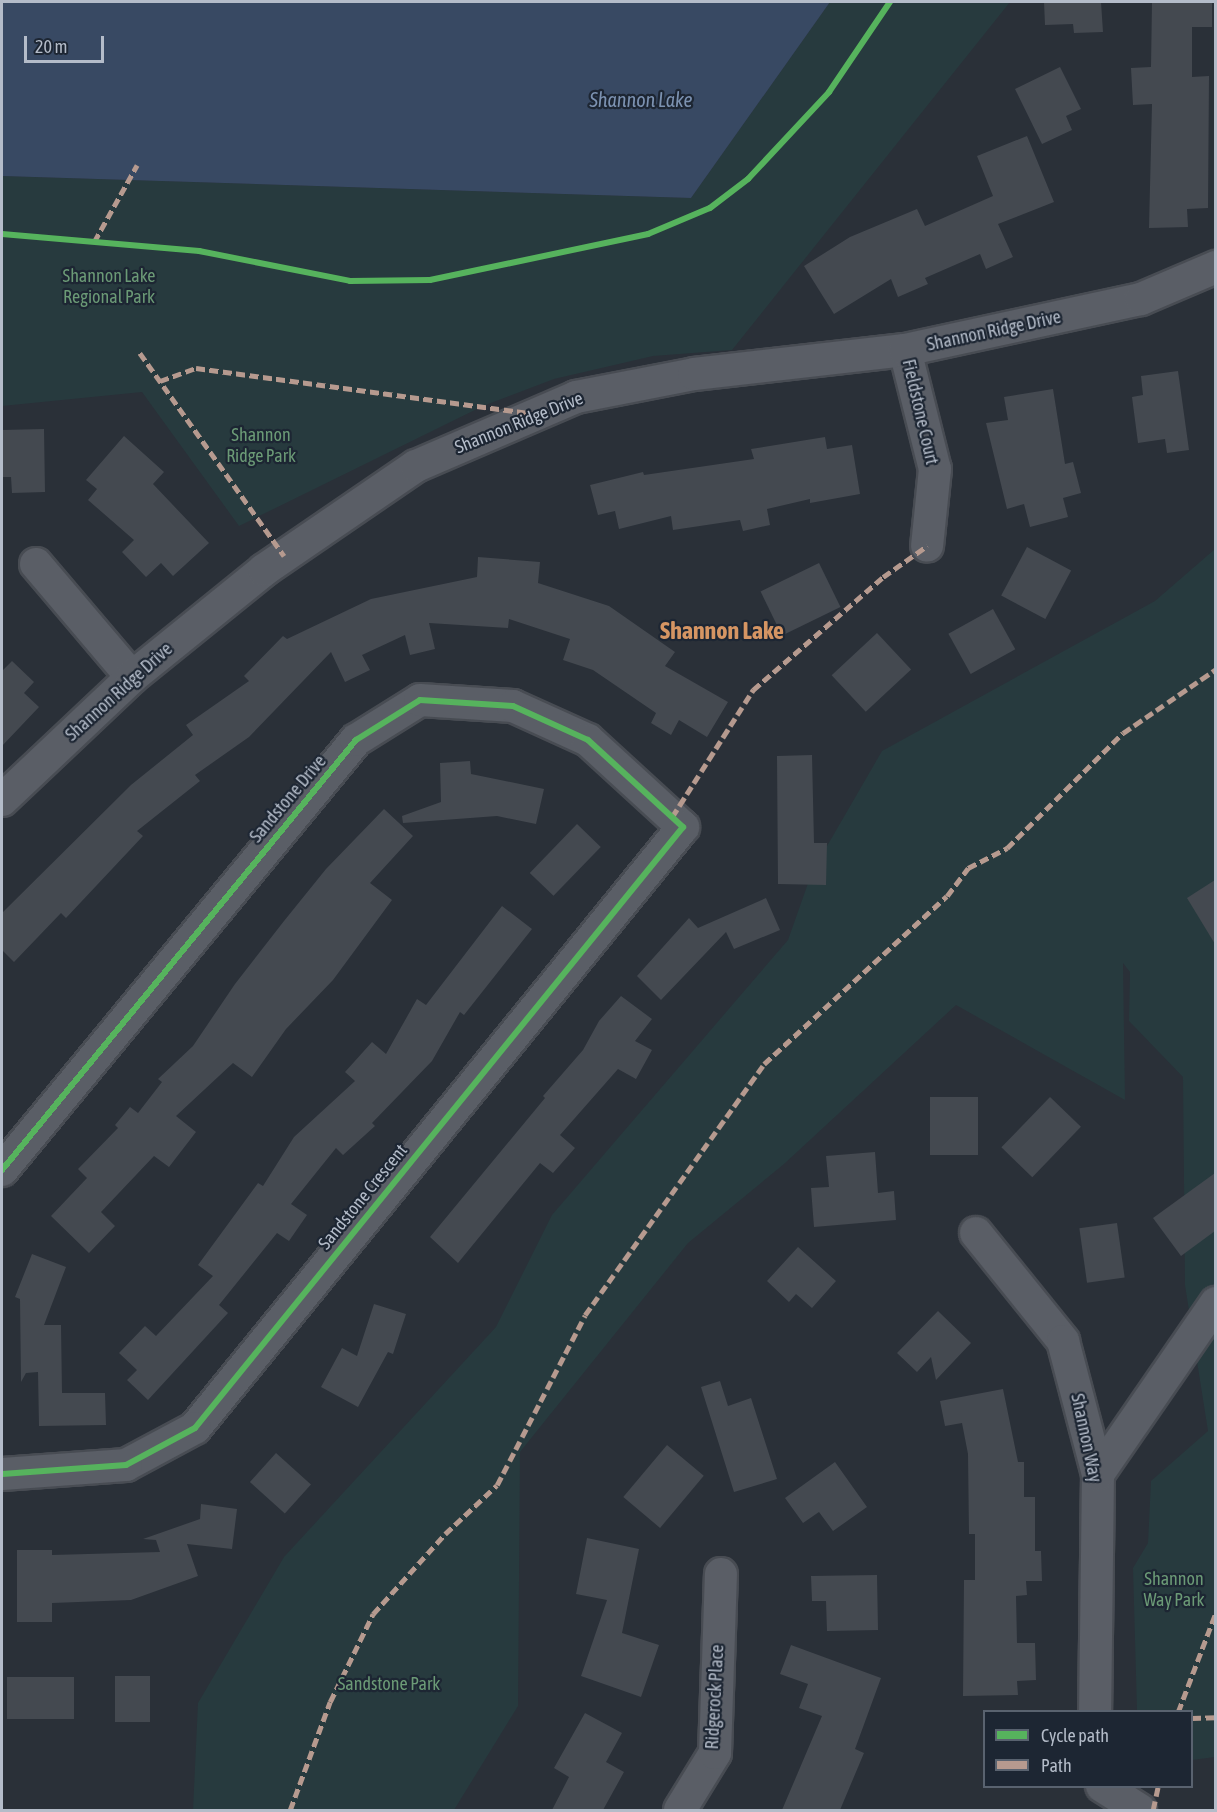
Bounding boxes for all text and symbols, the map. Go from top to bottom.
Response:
scale bar [27,24,106,62]
text: 20 m [35,36,67,57]
water label: Shannon Lake [589,87,693,111]
park label: Shannon Lake Regional Park [63,266,155,308]
street label: Shannon Ridge Drive [925,306,1063,356]
street label: Fieldstone Court [897,357,943,467]
street label: Shannon Ridge Drive [452,387,586,459]
park label: Shannon Ridge Park [226,425,296,468]
district label: Shannon Lake [660,617,784,645]
street label: Shannon Ridge Drive [61,638,177,746]
street label: Sandstone Drive [245,751,331,847]
street label: Sandstone Crescent [314,1140,412,1254]
street label: Shannon Way [1066,1392,1106,1484]
park label: Shannon Way Park [1144,1569,1204,1612]
street label: Ridgerock Place [701,1644,729,1750]
park label: Sandstone Park [338,1673,440,1695]
legend [983,1710,1193,1788]
text: Cycle path [1041,1725,1109,1746]
text: Path [1041,1755,1072,1776]

